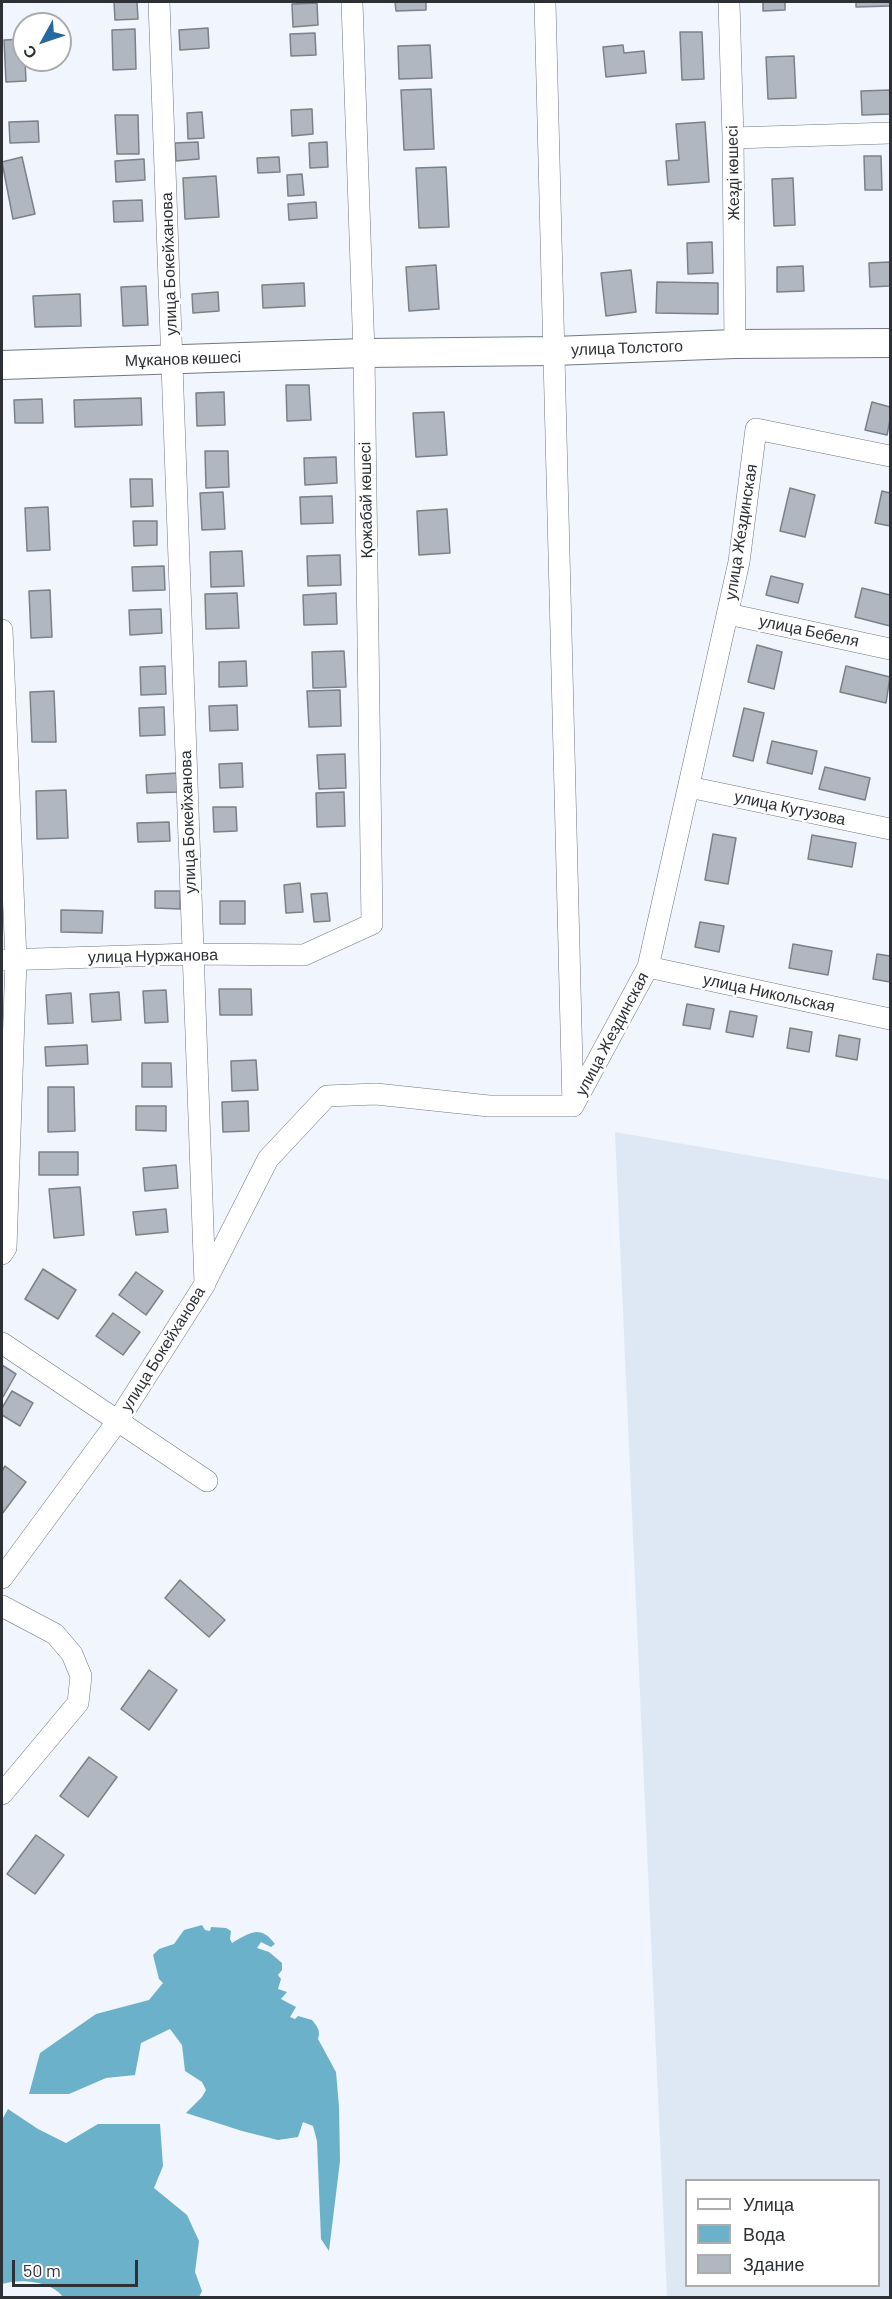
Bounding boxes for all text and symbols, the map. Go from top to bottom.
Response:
north arrow [12,12,72,72]
text: С [18,42,40,63]
street label: Жезді көшесі [723,125,743,221]
street label: улица Бокейханова [157,192,181,336]
street label: улица Толстого [571,336,683,360]
street label: Мұканов көшесі [125,347,241,371]
street label: Қожабай көшесі [355,442,377,558]
street label: улица Жездинская [721,463,761,601]
street label: улица Бебеля [757,611,861,651]
street label: улица Бокейханова [176,750,200,894]
street label: улица Кутузова [733,787,847,829]
street label: улица Нуржанова [88,945,218,967]
street label: улица Жездинская [571,969,653,1099]
street label: улица Никольская [701,970,837,1016]
street label: улица Бокейханова [117,1283,209,1415]
legend [685,2179,880,2287]
text: Улица [743,2193,794,2215]
text: Вода [743,2223,785,2245]
scale bar [15,2248,141,2286]
text: Здание [743,2253,804,2275]
text: 50 m [23,2259,61,2281]

